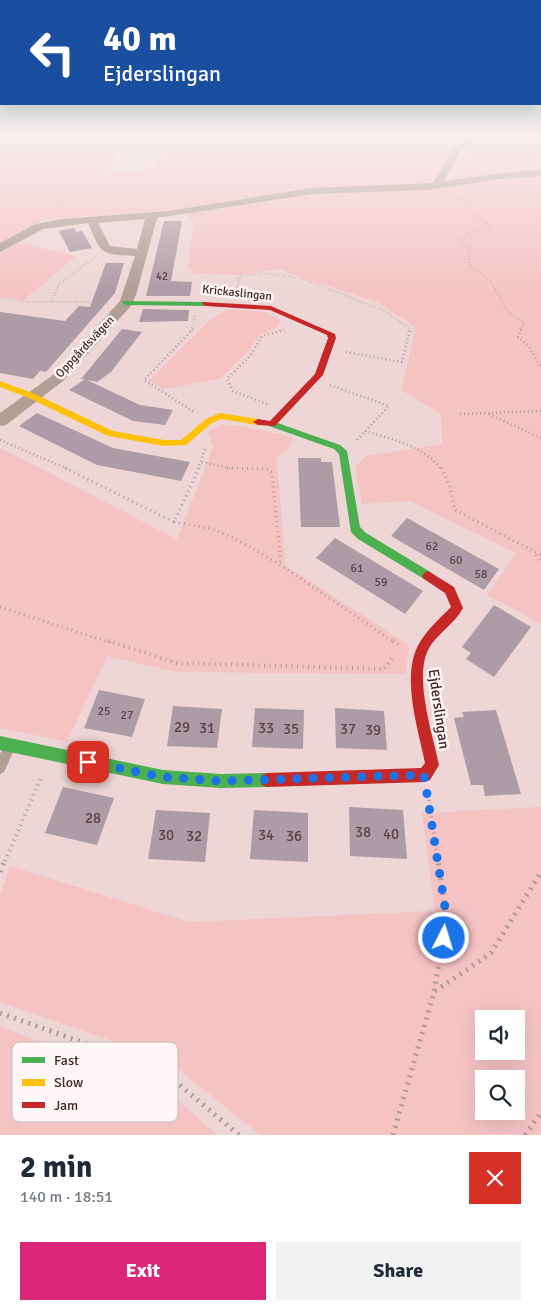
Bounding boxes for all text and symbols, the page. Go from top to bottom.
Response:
text: 40 m [103,17,177,60]
icon: left [20,20,85,85]
text: Ejderslingan [103,60,221,87]
house number: 42 [156,270,168,283]
street label: Krickaslingan [201,282,273,304]
street label: Oppgårdsvägen [52,313,118,381]
house number: 62 [426,539,438,554]
house number: 60 [450,553,462,568]
house number: 61 [351,561,363,576]
house number: 58 [475,567,487,582]
house number: 59 [375,575,387,590]
street label: Ejderslingan [424,668,454,750]
house number: 25 [98,704,110,719]
house number: 27 [121,708,133,723]
house number: 29 [174,718,190,736]
house number: 31 [199,719,215,737]
house number: 33 [258,719,274,737]
house number: 35 [283,720,299,738]
house number: 37 [340,720,356,738]
house number: 39 [365,721,381,739]
pin [67,741,109,783]
icon: arrive [74,748,102,776]
house number: 28 [85,809,101,827]
house number: 38 [355,823,371,841]
house number: 40 [383,825,399,843]
house number: 30 [158,826,174,844]
house number: 34 [258,826,274,844]
house number: 32 [186,827,202,845]
house number: 36 [286,827,302,845]
position arrow [417,911,469,963]
map controls [475,1010,525,1120]
button: sound [475,1010,525,1060]
legend [12,1042,178,1122]
text: Fast [54,1052,79,1069]
button: search [475,1070,525,1120]
text: Slow [54,1074,83,1091]
text: Jam [54,1097,78,1114]
text: 2 min [20,1149,92,1186]
button: close [469,1152,521,1204]
text: 140 m · 18:51 [20,1187,113,1207]
button: Exit [20,1242,266,1300]
button: Share [276,1242,521,1300]

